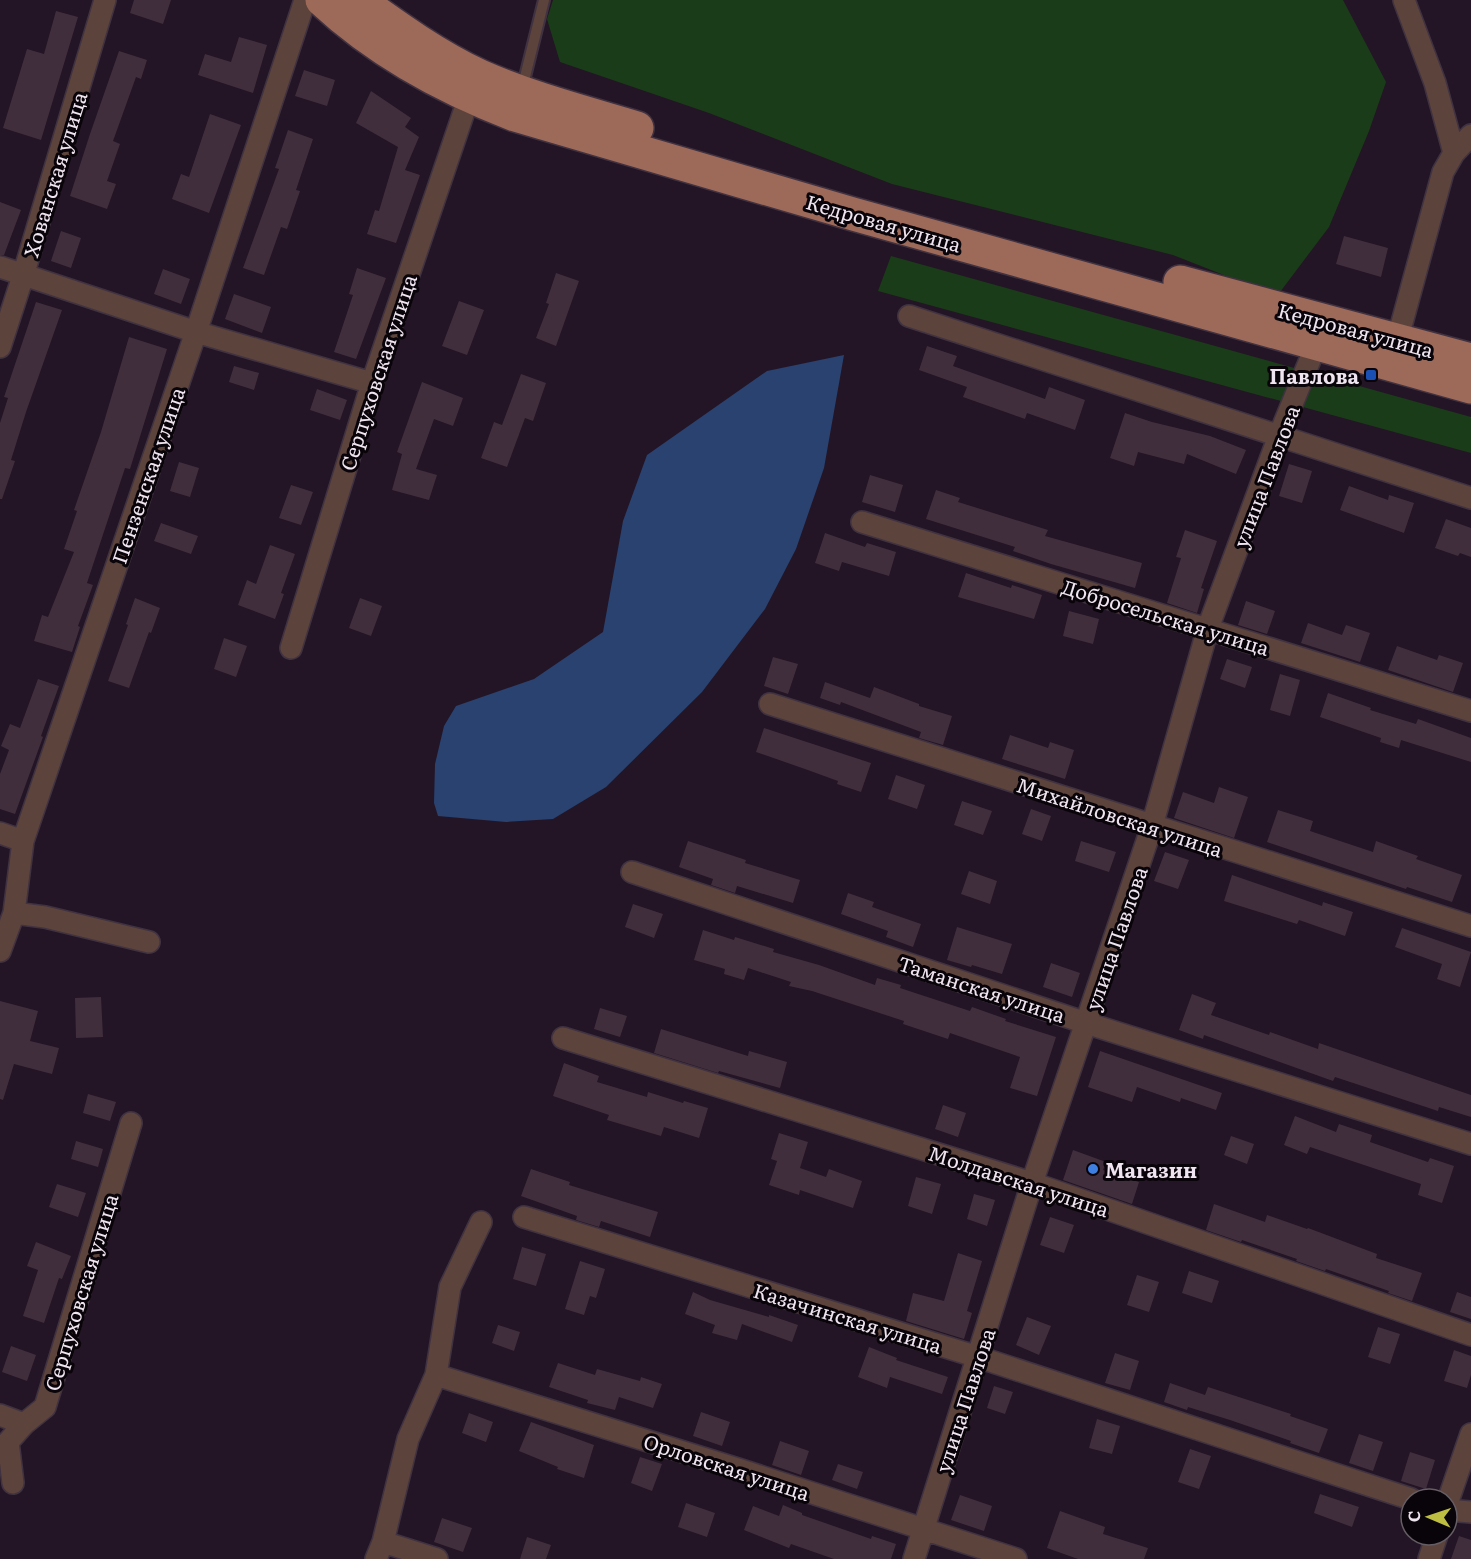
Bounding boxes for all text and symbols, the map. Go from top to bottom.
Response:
street label: Хованская улица [15,87,93,260]
street label: Кедровая улица [803,186,965,259]
street label: Серпуховская улица [331,270,423,474]
street label: Кедровая улица [1275,294,1437,364]
place label: Павлова [1269,360,1359,390]
marker: Павлова [1364,368,1378,382]
street label: Пензенская улица [103,382,191,567]
street label: улица Павлова [1224,400,1306,552]
street label: Добросельская улица [1059,570,1273,662]
street label: Михайловская улица [1013,769,1227,864]
street label: улица Павлова [1076,862,1154,1014]
street label: Таманская улица [895,947,1070,1029]
street label: Молдавская улица [925,1137,1113,1223]
place label: Магазин [1105,1154,1197,1184]
marker: Магазин [1086,1162,1100,1176]
street label: Серпуховская улица [36,1189,124,1394]
street label: Казачинская улица [750,1274,946,1360]
street label: улица Павлова [926,1324,1002,1476]
street label: Орловская улица [640,1425,814,1507]
north arrow [1399,1487,1459,1547]
text: С [1401,1510,1425,1523]

